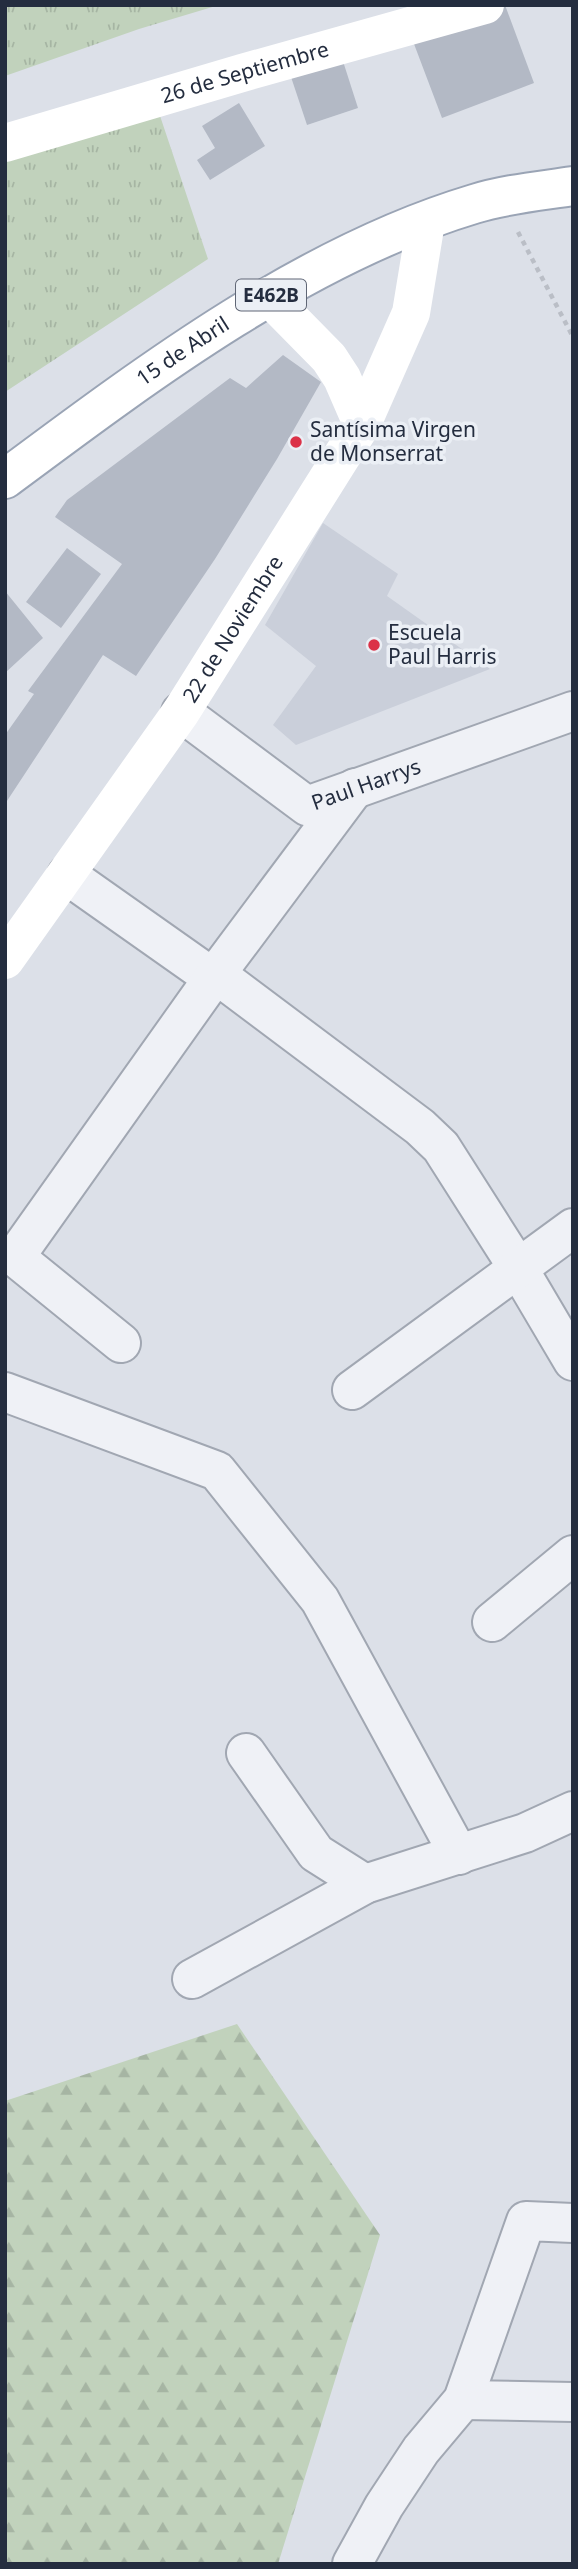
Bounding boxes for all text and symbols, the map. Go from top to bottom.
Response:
street label: 26 de Septiembre [157,34,332,109]
road number: E462B [236,280,306,310]
street label: 15 de Abril [131,310,234,392]
place label: Santísima Virgen de Monserrat [310,415,476,467]
marker: Santísima Virgen de Monserrat [288,434,304,450]
street label: 22 de Noviembre [176,550,289,707]
place label: Escuela Paul Harris [388,618,497,670]
marker: Escuela Paul Harris [366,637,382,653]
street label: Paul Harrys [307,752,424,816]

